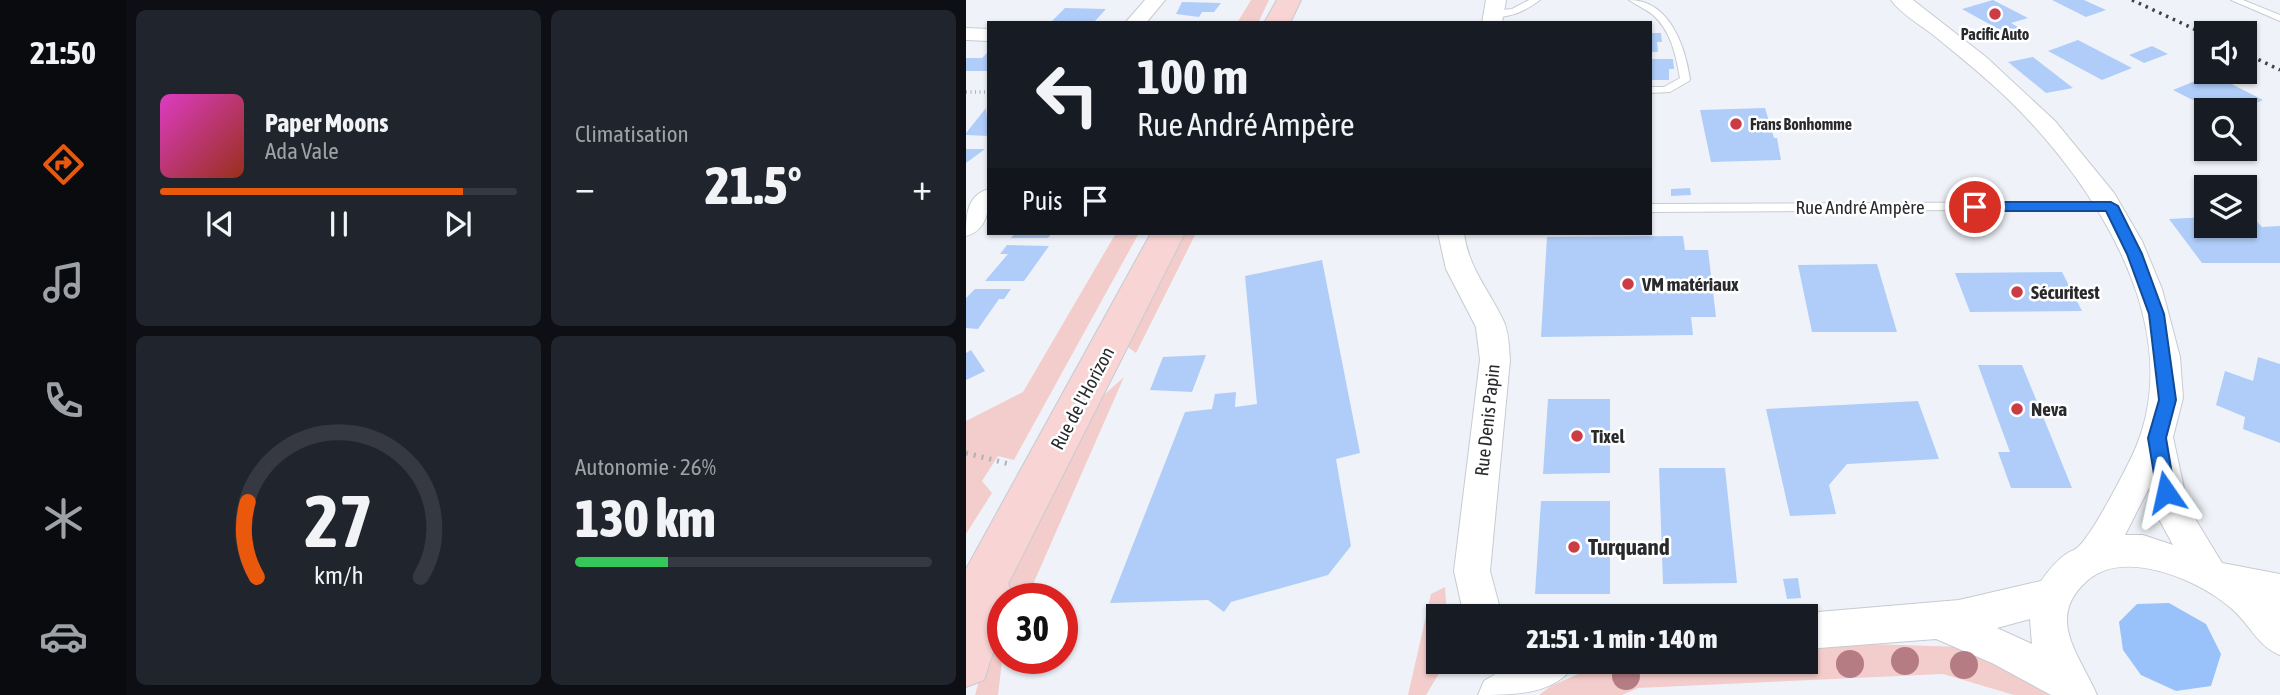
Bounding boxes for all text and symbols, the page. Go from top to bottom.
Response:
marker: Pacific Auto [1987,6,2003,22]
map controls [2194,21,2257,238]
button: sound [2194,21,2257,84]
place label: Pacific Auto [1961,25,2030,43]
text: 21:50 [30,34,96,71]
text: 100 m [1137,48,1248,104]
icon: left [1022,49,1113,140]
button: search [2194,98,2257,161]
text: Rue André Ampère [1137,106,1354,143]
text: Paper Moons [265,108,388,138]
place label: Frans Bonhomme [1750,115,1852,133]
marker: Frans Bonhomme [1728,116,1744,132]
text: Climatisation [575,121,689,147]
text: Ada Vale [265,138,339,164]
icon: directions [39,140,88,189]
text: 21.5° [705,155,802,215]
text: − [575,165,595,208]
text: + [912,165,932,208]
button: layers [2194,175,2257,238]
pin [1945,177,2005,237]
icon: arrive [1076,182,1114,220]
text: Puis [1022,186,1062,216]
icon: arrive [1956,188,1994,226]
street label: Rue André Ampère [1795,196,1925,218]
icon: previous [201,205,239,243]
icon: pause [320,205,358,243]
icon: next [439,205,477,243]
icon: music [39,258,88,307]
place label: VM matériaux [1641,273,1739,295]
marker: VM matériaux [1620,276,1636,292]
place label: Sécuritest [2031,281,2100,303]
marker: Sécuritest [2009,284,2025,300]
street label: Rue de l'Horizon [1046,343,1118,453]
street label: Rue Denis Papin [1470,363,1504,477]
icon: phone [39,376,88,425]
place label: Neva [2031,398,2067,420]
marker: Neva [2009,401,2025,417]
place label: Tixel [1591,425,1625,447]
marker: Tixel [1569,428,1585,444]
text: Autonomie · 26% [575,454,716,480]
position arrow [2129,455,2203,529]
text: 27 [304,479,373,562]
text: 130 km [575,488,716,548]
icon: climate [39,494,88,543]
place label: Turquand [1588,534,1670,560]
marker: Turquand [1566,539,1582,555]
text: km/h [314,560,363,588]
speed limit sign: 30 [987,583,1078,674]
icon: car [39,612,88,661]
text: 21:51 · 1 min · 140 m [1527,624,1717,654]

